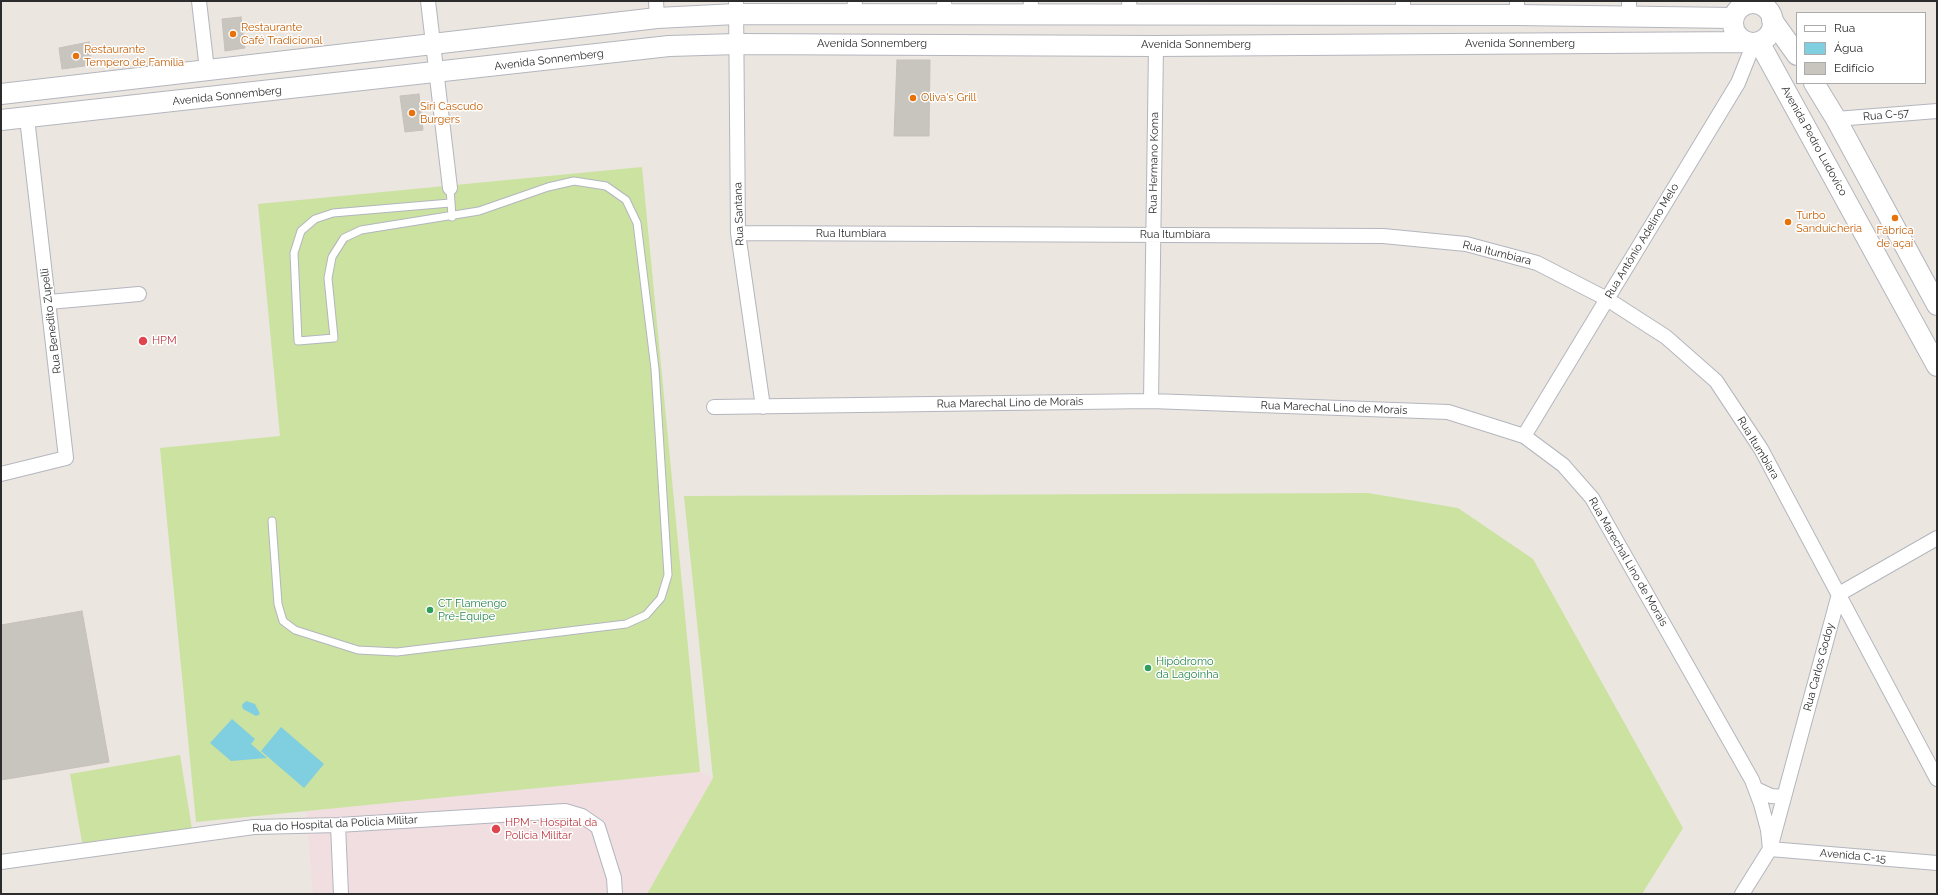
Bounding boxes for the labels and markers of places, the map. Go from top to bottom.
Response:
place label: Restaurante Café Tradicional [241,21,322,47]
marker: Restaurante Café Tradicional [228,29,238,39]
place label: Restaurante Tempero de Família [84,43,184,69]
marker: Restaurante Tempero de Família [71,51,81,61]
place label: Oliva's Grill [921,91,977,105]
marker: Oliva's Grill [908,93,918,103]
place label: Siri Cascudo Burgers [420,100,483,126]
marker: Siri Cascudo Burgers [407,108,417,118]
place label: Turbo Sanduicheria [1796,209,1862,235]
marker: Fábrica de açaí [1890,213,1900,223]
marker: Turbo Sanduicheria [1783,217,1793,227]
place label: Fábrica de açaí [1877,224,1913,250]
place label: HPM [152,334,177,348]
marker: HPM [137,335,149,347]
place label: CT Flamengo Pré-Equipe [438,597,507,623]
marker: CT Flamengo Pré-Equipe [425,605,435,615]
place label: Hipódromo da Lagoinha [1156,655,1219,681]
marker: Hipódromo da Lagoinha [1143,663,1153,673]
place label: HPM - Hospital da Policia Militar [505,816,597,842]
marker: HPM - Hospital da Policia Militar [490,823,502,835]

